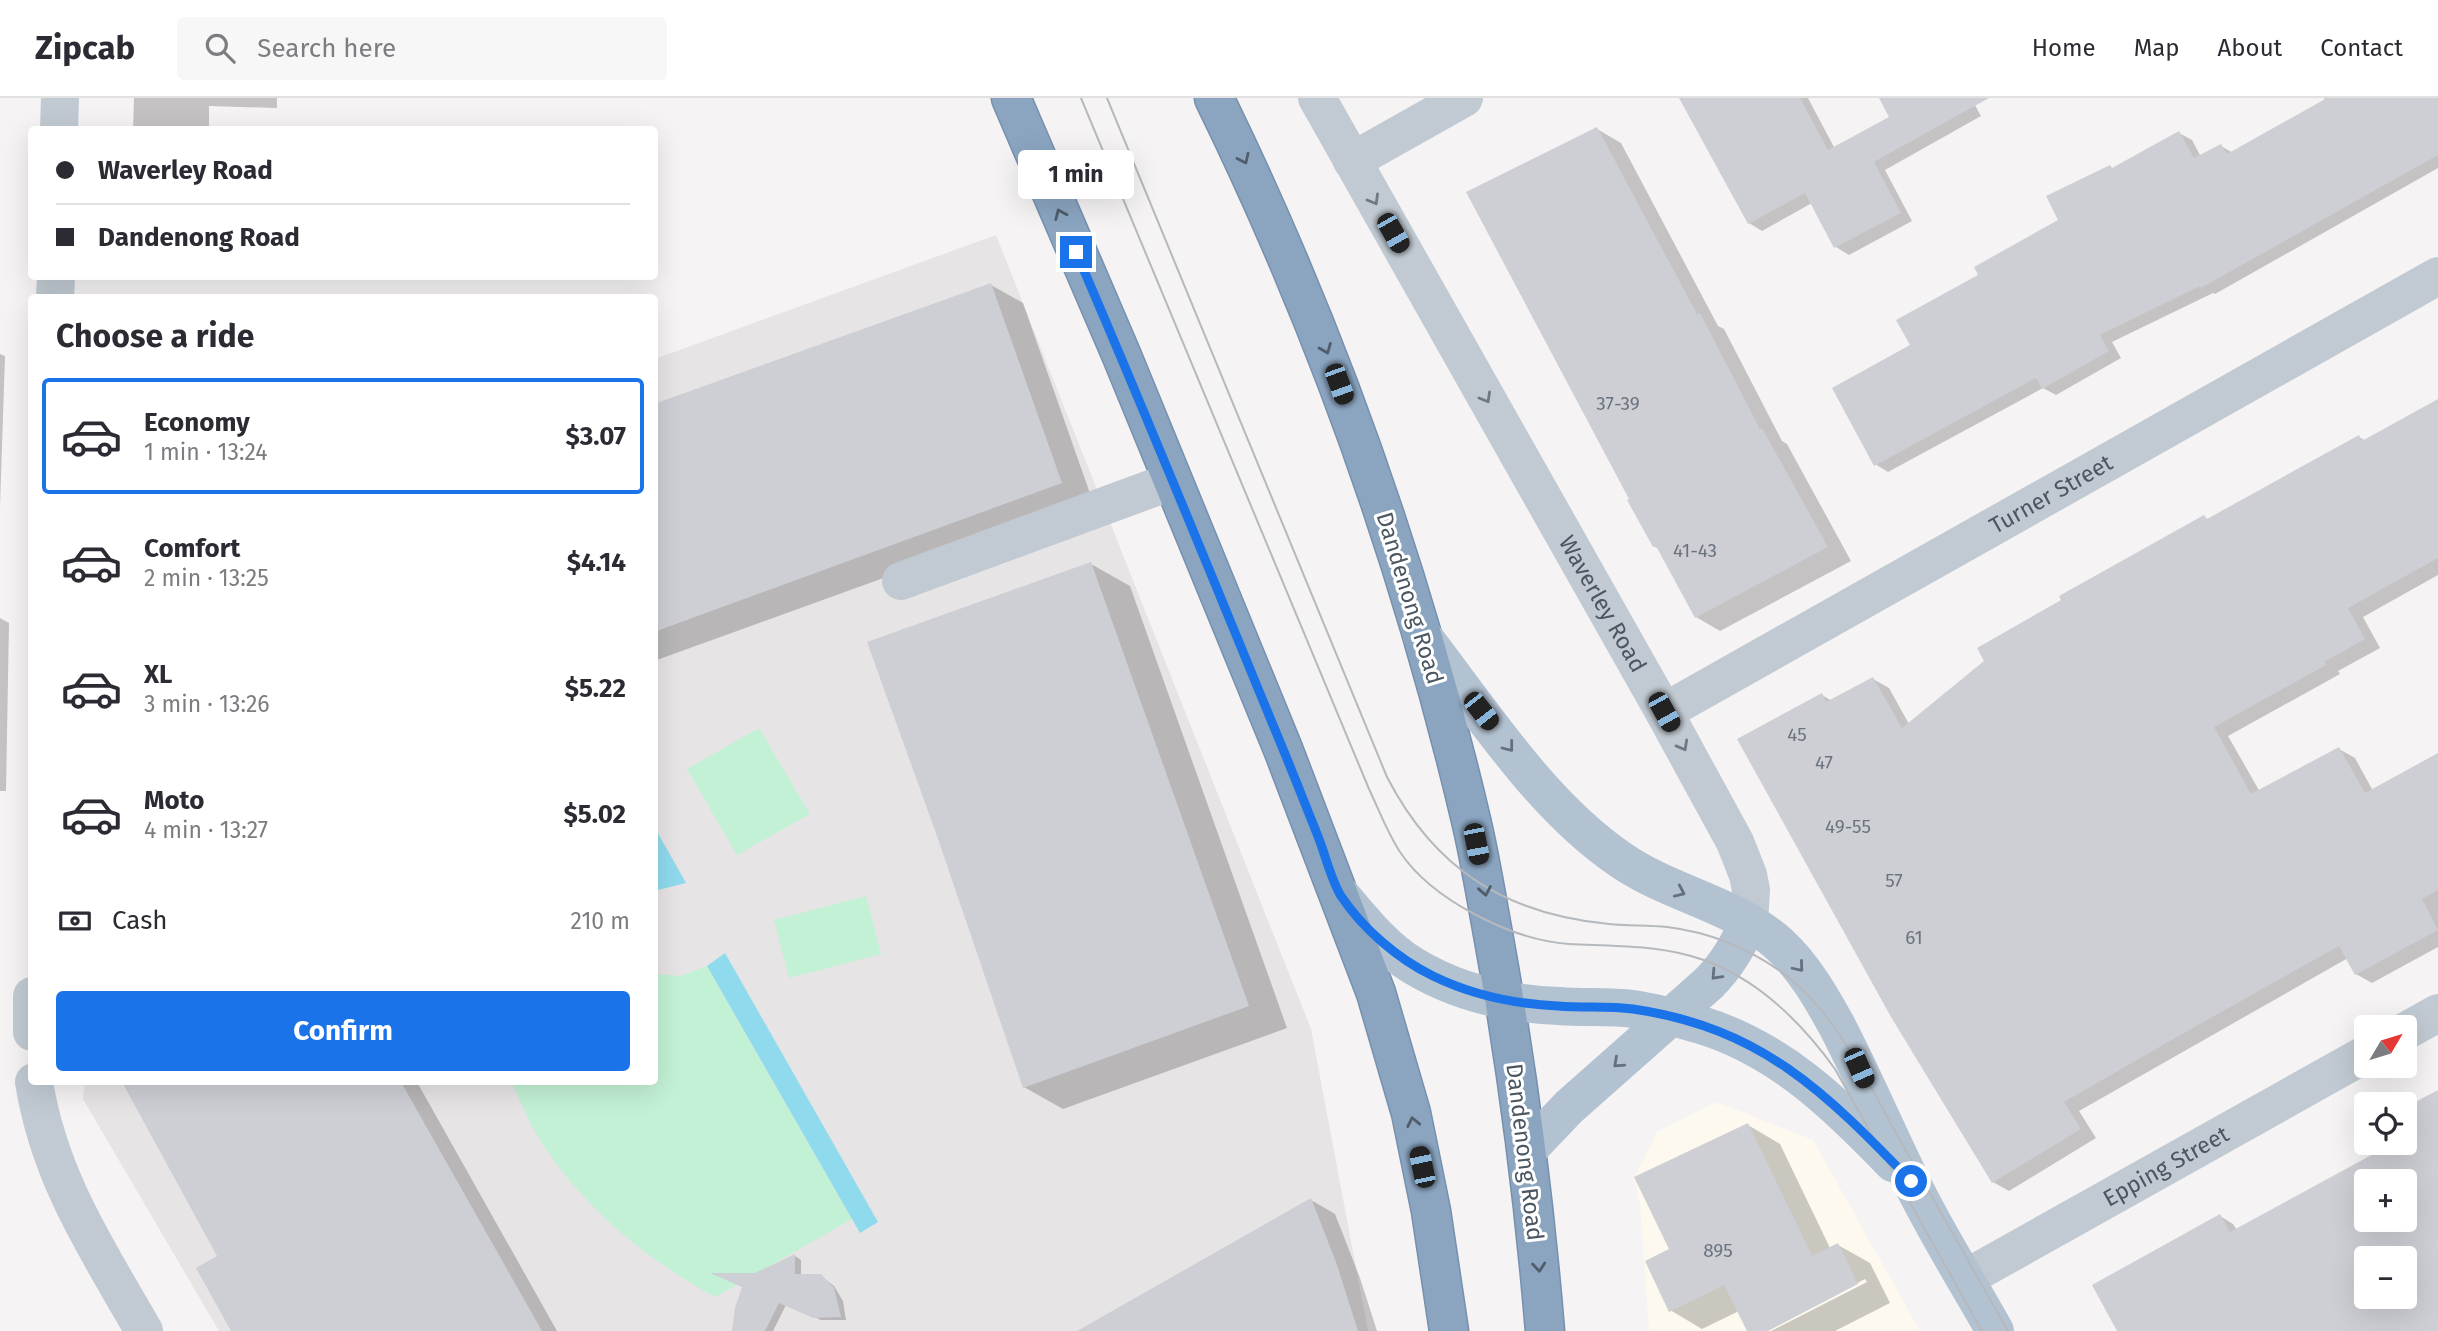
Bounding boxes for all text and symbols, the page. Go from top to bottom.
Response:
search box [177,17,667,80]
text: Zipcab [35,28,135,68]
icon: search [201,29,239,67]
text: Search here [257,33,396,64]
text: Home [2032,34,2096,62]
text: Map [2134,34,2180,62]
text: About [2218,34,2282,62]
text: Contact [2320,34,2403,62]
callout: 1 min [1018,150,1134,200]
one-way arrow [1236,152,1250,165]
text: Waverley Road [98,155,273,186]
text: 1 min [1048,160,1104,188]
one-way arrow [1366,193,1379,206]
one-way arrow [1055,209,1069,221]
car [1374,210,1413,256]
text: Dandenong Road [98,222,300,253]
route end [1060,236,1092,268]
text: Choose a ride [56,317,254,355]
one-way arrow [1317,343,1331,355]
car [1322,361,1357,407]
one-way arrow [1478,391,1491,404]
house number: 37-39 [1596,392,1640,415]
icon: car [60,405,123,468]
text: Economy [144,407,250,438]
text: $3.07 [565,421,626,452]
text: 1 min · 13:24 [144,438,267,466]
street label: Turner Street [1984,448,2118,540]
street label: Dandenong Road [1371,509,1449,687]
street label: Waverley Road [1553,530,1653,677]
icon: car [60,531,123,594]
text: Comfort [144,533,240,564]
house number: 41-43 [1673,539,1717,562]
text: $4.14 [567,547,626,578]
text: 2 min · 13:25 [144,564,269,592]
icon: car [60,657,123,720]
text: XL [144,659,172,690]
text: $5.22 [565,673,626,704]
car [1460,688,1503,734]
car [1645,689,1684,735]
text: 3 min · 13:26 [144,690,270,718]
house number: 45 [1787,723,1807,746]
one-way arrow [1674,738,1688,751]
one-way arrow [1500,739,1513,752]
house number: 47 [1815,751,1833,774]
icon: car [60,783,123,846]
text: Moto [144,785,204,816]
text: $5.02 [564,799,626,830]
house number: 49-55 [1825,815,1871,838]
text: 4 min · 13:27 [144,816,268,844]
car [1462,821,1491,867]
house number: 57 [1885,869,1903,892]
one-way arrow [1673,884,1685,898]
one-way arrow [1477,885,1492,897]
icon: cash [56,902,94,940]
text: Cash [112,905,168,936]
text: 210 m [571,907,630,935]
house number: 61 [1905,926,1923,949]
one-way arrow [1791,959,1803,972]
one-way arrow [1712,967,1724,980]
button: Confirm [56,991,630,1071]
north arrow [2354,1015,2417,1078]
map controls [2354,1015,2417,1309]
car [1841,1045,1878,1091]
one-way arrow [1613,1054,1626,1067]
street label: Dandenong Road [1500,1062,1550,1242]
button: locate [2354,1092,2417,1155]
one-way arrow [1406,1116,1421,1128]
street label: Epping Street [2098,1119,2234,1213]
car [1408,1144,1437,1190]
route start [1895,1165,1927,1197]
button: + [2354,1169,2417,1232]
house number: 895 [1703,1239,1733,1262]
button: − [2354,1246,2417,1309]
one-way arrow [1531,1262,1546,1273]

